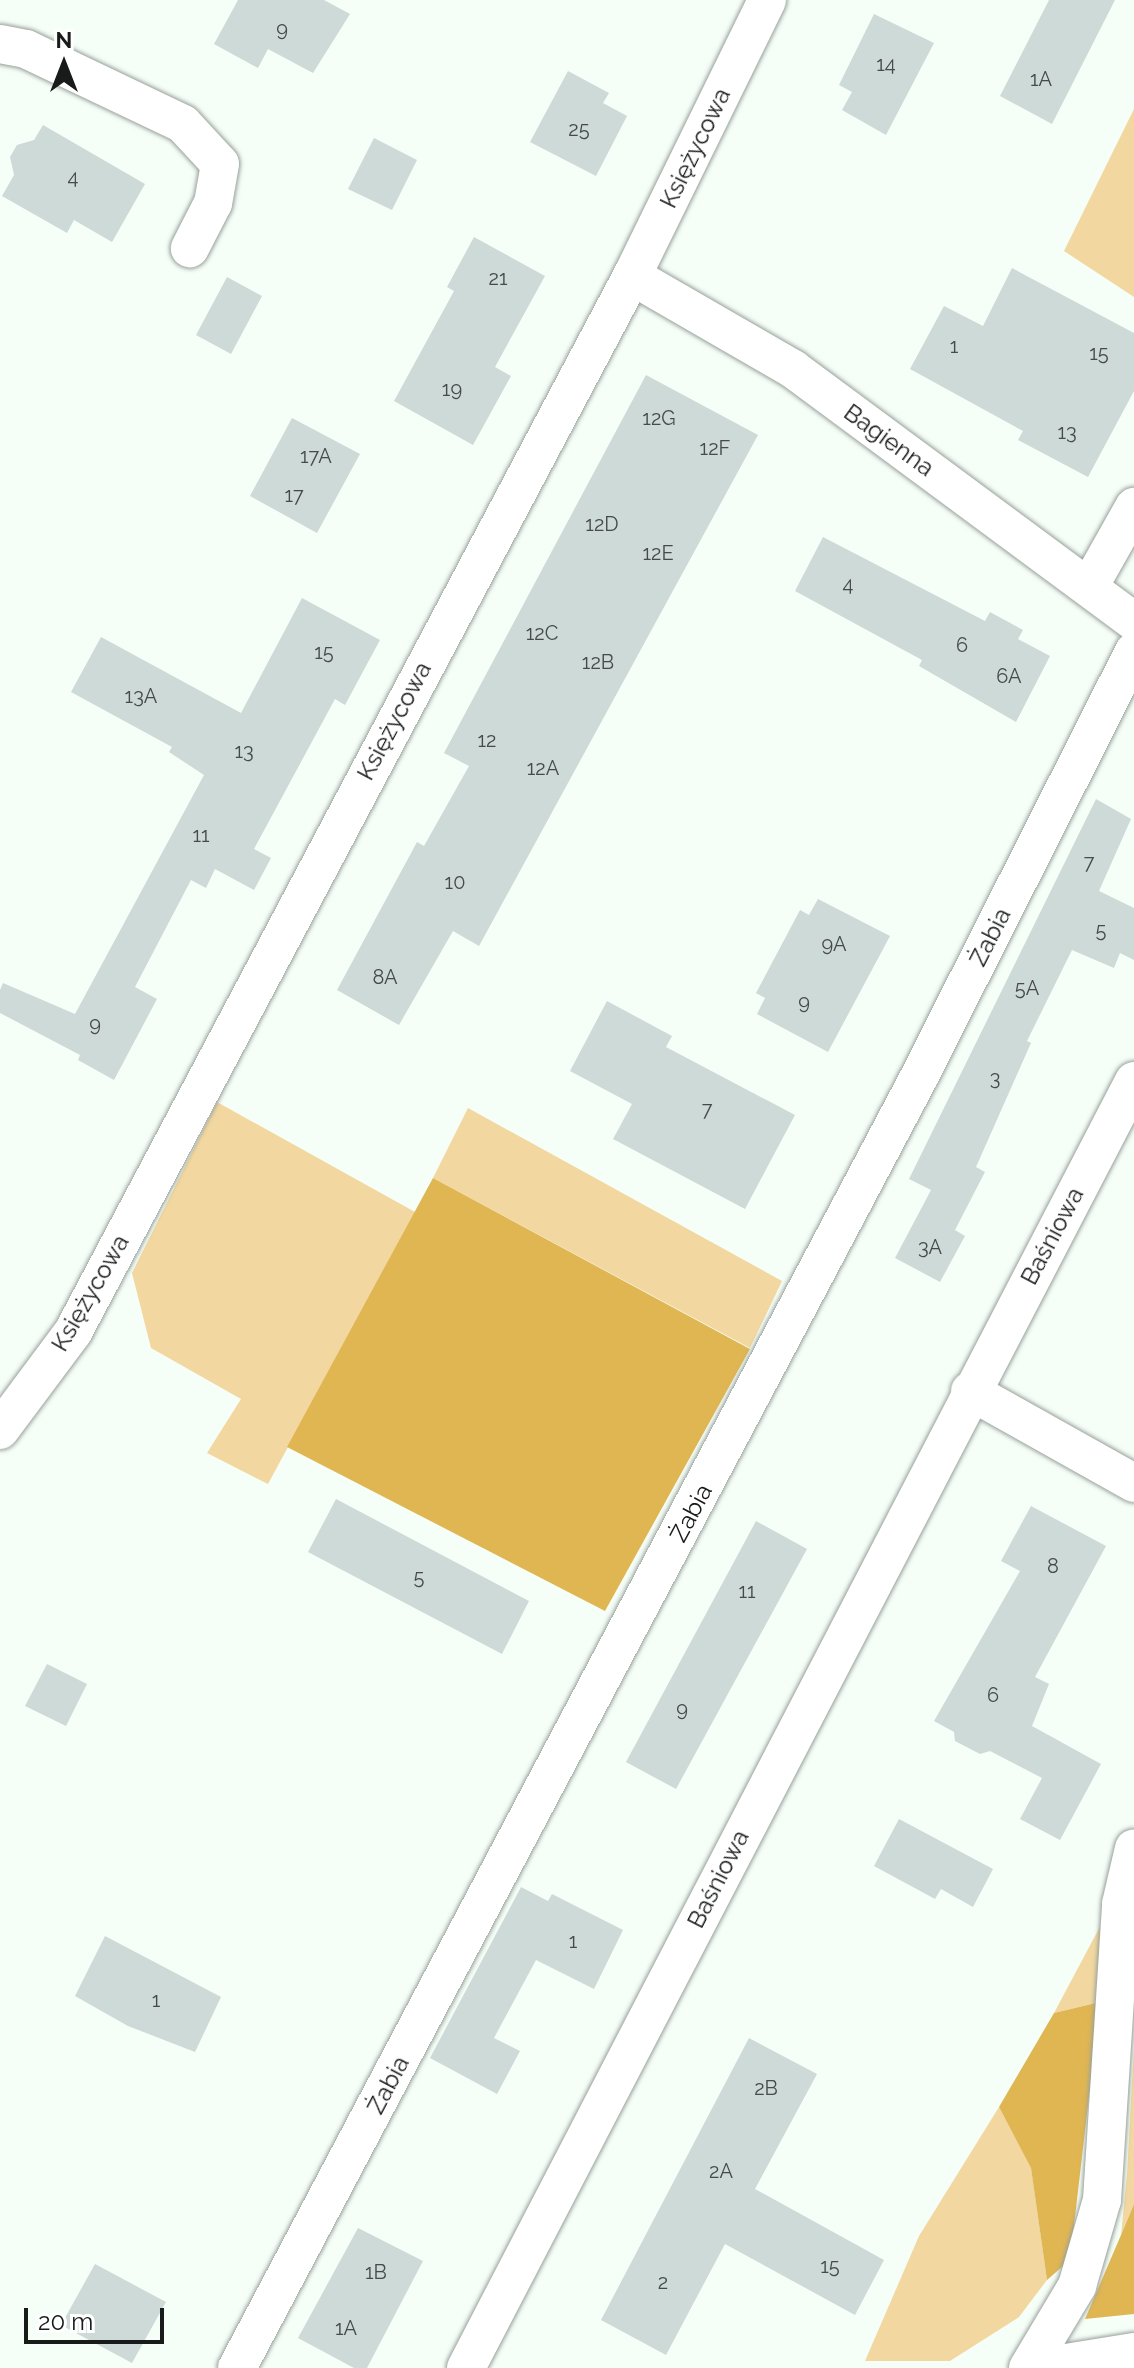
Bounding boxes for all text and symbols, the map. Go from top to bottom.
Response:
house number: 9 [276,17,288,41]
north arrow [24,24,104,104]
text: N [56,27,72,53]
house number: 14 [876,52,896,76]
house number: 1A [1030,67,1052,91]
street label: Księżycowa [654,83,736,213]
house number: 25 [568,117,590,141]
house number: 4 [68,165,78,189]
house number: 21 [489,266,507,290]
house number: 1 [950,334,958,358]
house number: 15 [1089,341,1109,365]
house number: 19 [442,377,462,401]
street label: Bagienna [838,398,940,482]
house number: 12G [642,406,676,430]
house number: 13 [1057,420,1077,444]
house number: 12F [700,436,730,460]
house number: 17A [300,444,332,468]
house number: 17 [284,483,304,507]
house number: 12D [585,512,619,536]
house number: 12E [642,541,674,565]
house number: 4 [843,572,853,596]
house number: 12C [526,621,558,645]
house number: 6 [956,633,968,657]
house number: 15 [314,640,334,664]
house number: 12B [582,650,614,674]
street label: Księżycowa [351,657,437,785]
house number: 6A [996,664,1022,688]
house number: 13A [125,684,157,708]
house number: 12 [478,728,496,752]
house number: 13 [234,739,254,763]
house number: 12A [527,756,559,780]
house number: 11 [192,823,210,847]
house number: 7 [1084,850,1094,874]
house number: 10 [445,870,465,894]
street label: Żabia [963,903,1017,971]
house number: 5 [1096,918,1106,942]
house number: 9A [821,932,847,956]
house number: 8A [372,965,398,989]
house number: 5A [1015,976,1039,1000]
house number: 9 [798,990,810,1014]
house number: 9 [89,1012,101,1036]
house number: 3 [990,1066,1000,1090]
house number: 7 [702,1097,712,1121]
street label: Baśniowa [1014,1182,1090,1290]
street label: Księżycowa [45,1230,135,1356]
house number: 3A [918,1235,942,1259]
street label: Żabia [664,1479,718,1547]
house number: 8 [1047,1554,1059,1578]
house number: 5 [414,1565,424,1589]
house number: 11 [738,1579,756,1603]
house number: 6 [987,1683,999,1707]
house number: 9 [676,1697,688,1721]
street label: Baśniowa [681,1825,755,1933]
house number: 1 [569,1929,577,1953]
house number: 1 [152,1988,160,2012]
street label: Żabia [361,2051,415,2119]
house number: 2B [754,2076,778,2100]
house number: 2A [709,2159,733,2183]
house number: 15 [820,2254,840,2278]
house number: 1B [365,2260,387,2284]
house number: 2 [658,2270,668,2294]
scale bar [28,2292,168,2342]
text: 20 m [38,2307,93,2336]
house number: 1A [335,2316,357,2340]

